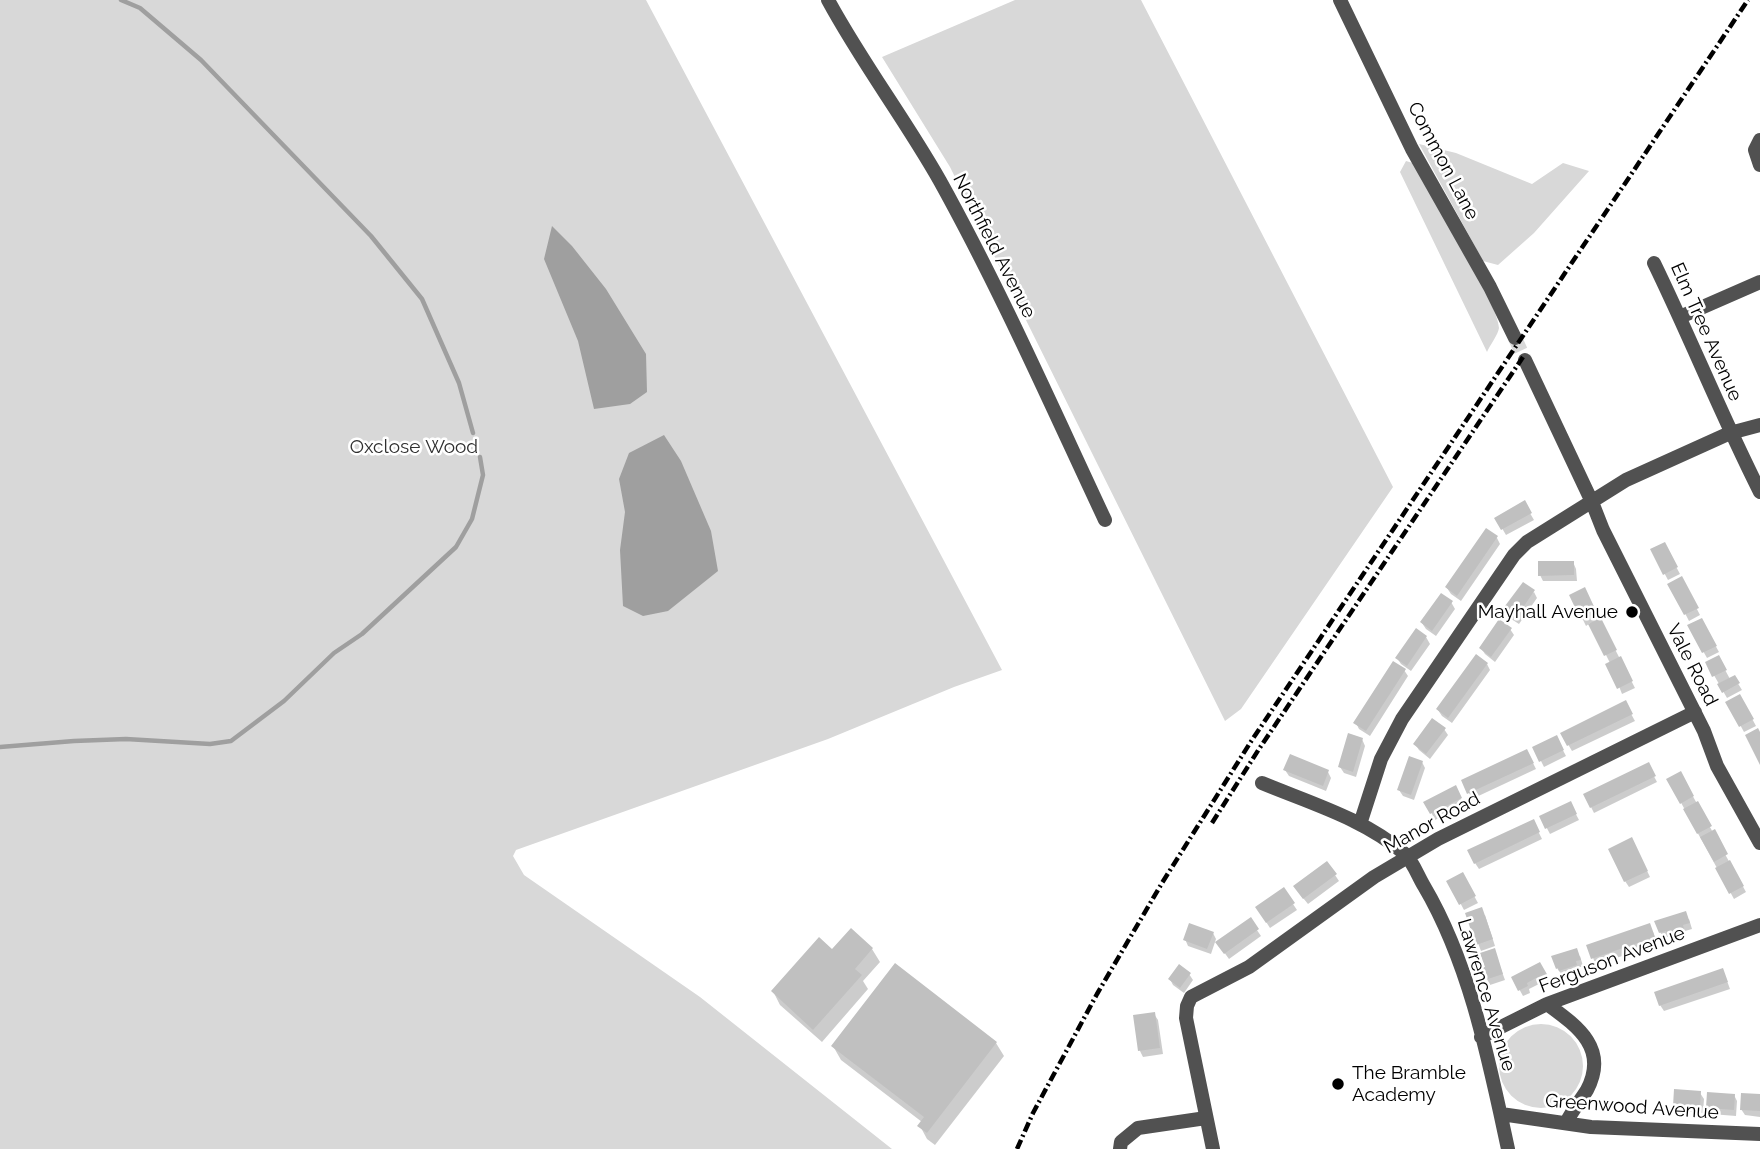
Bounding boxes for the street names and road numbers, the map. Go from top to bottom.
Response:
street label: Common Lane [1402,98,1484,224]
street label: Northfield Avenue [948,170,1040,322]
street label: Elm Tree Avenue [1665,259,1747,405]
street label: Vale Road [1662,620,1722,710]
street label: Manor Road [1380,787,1484,859]
street label: Lawrence Avenue [1452,916,1520,1074]
street label: Ferguson Avenue [1536,922,1688,998]
street label: Greenwood Avenue [1544,1090,1720,1124]

